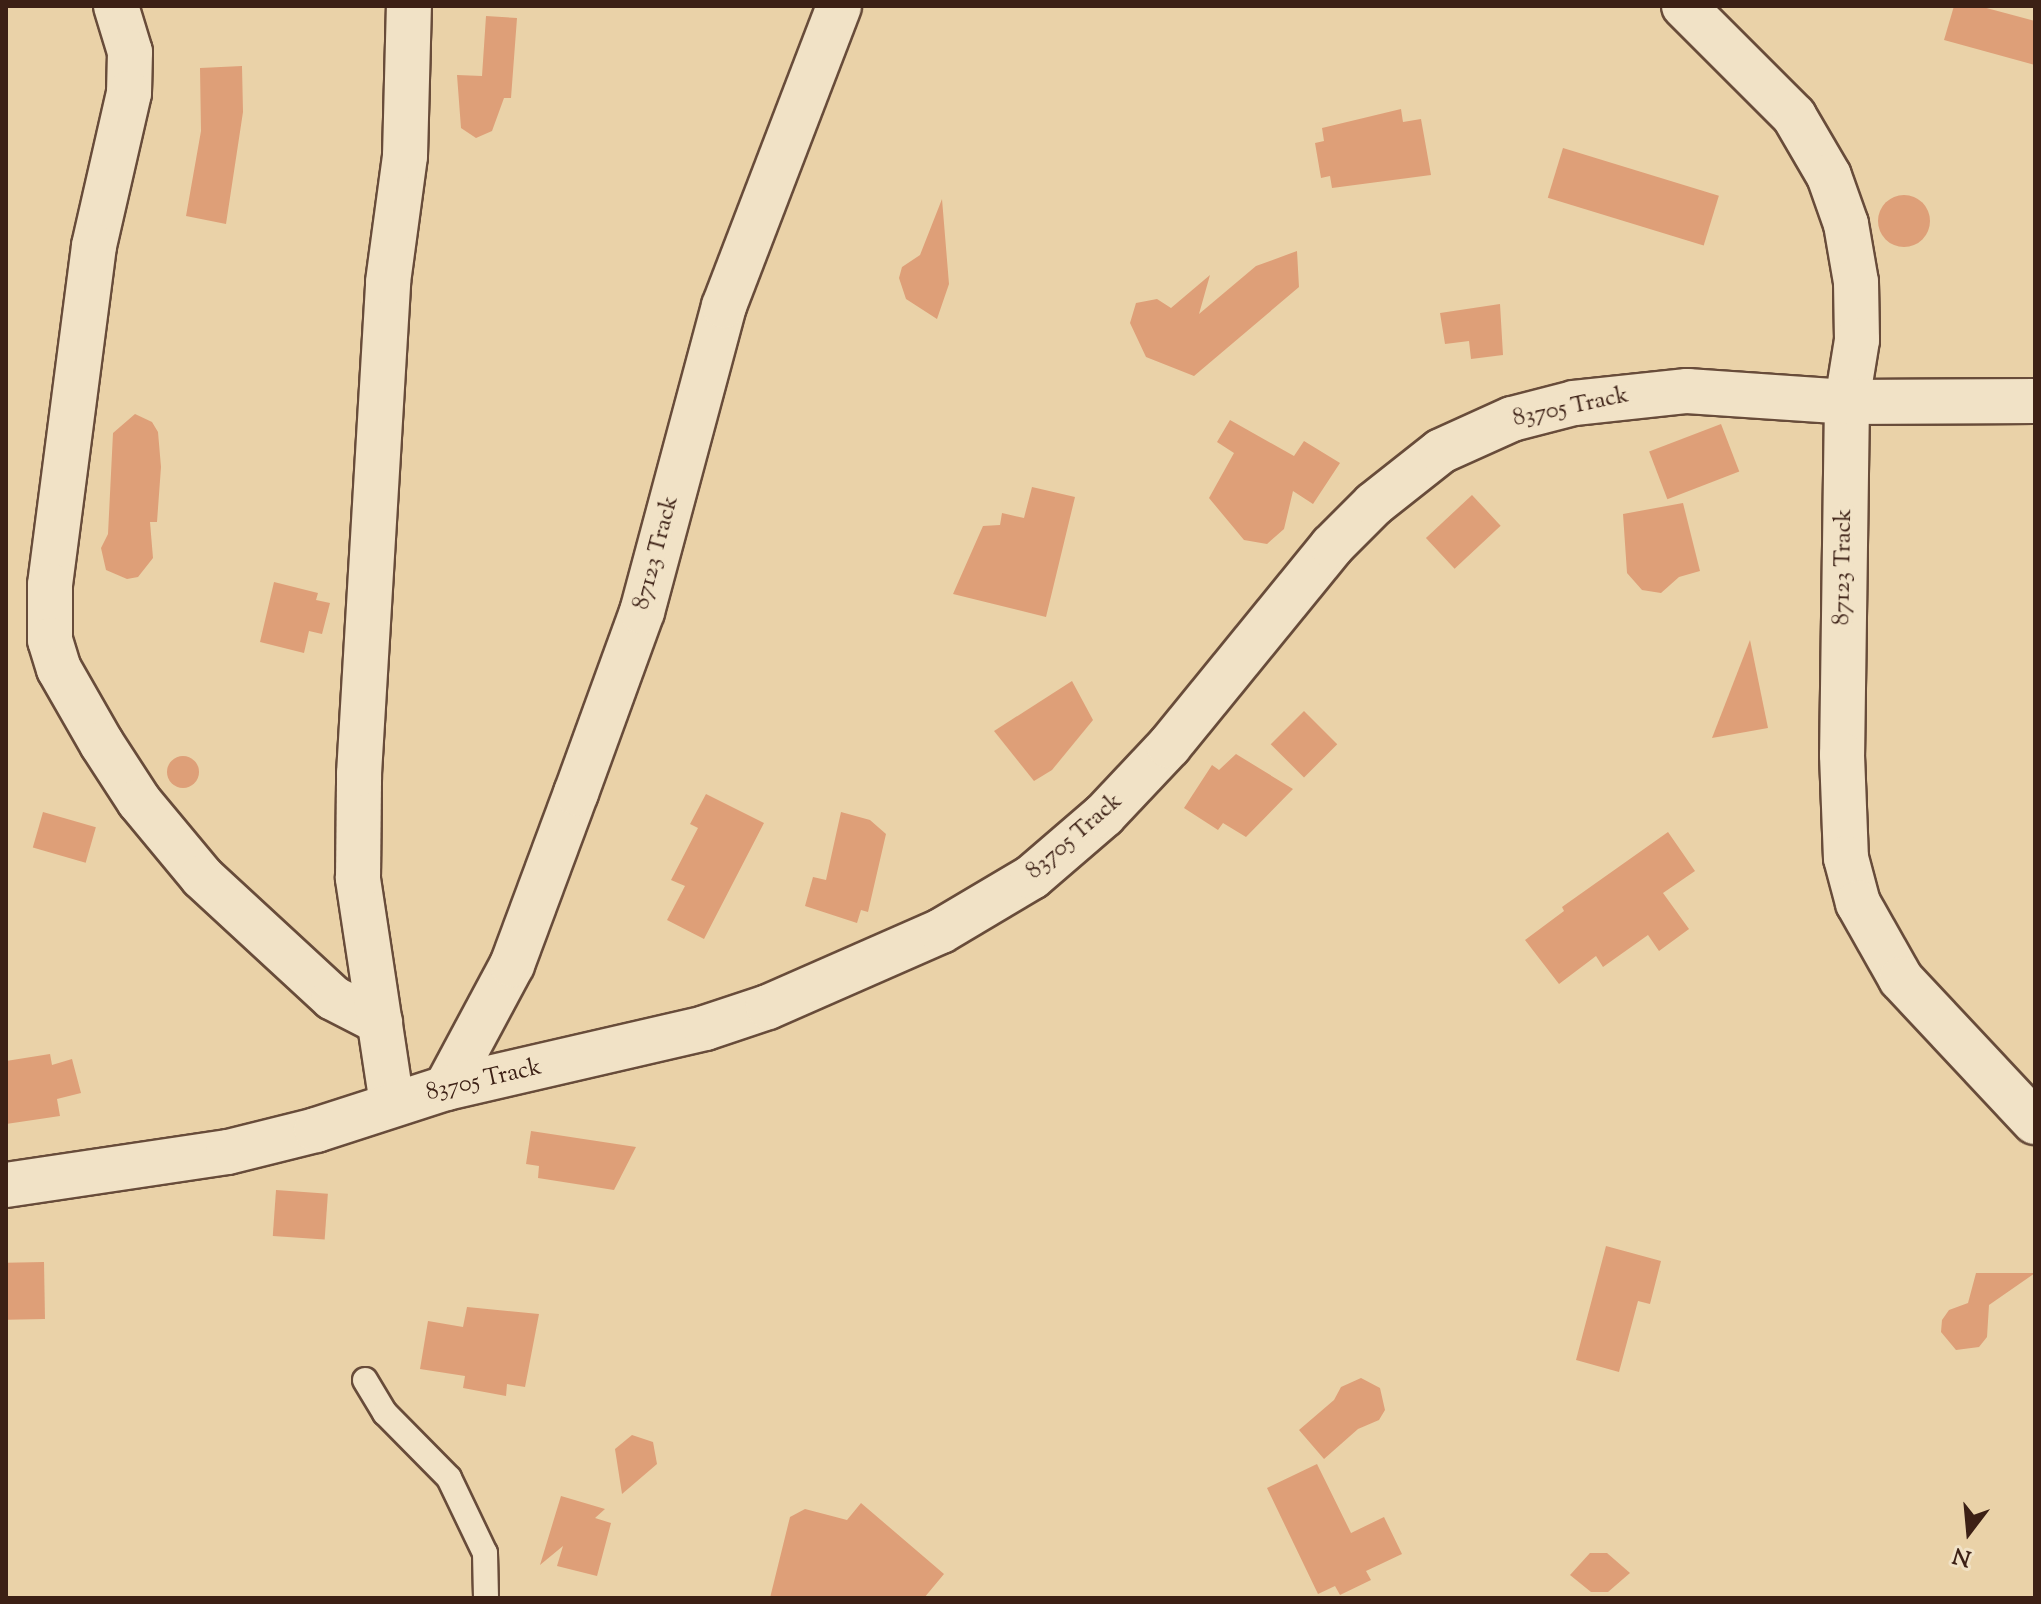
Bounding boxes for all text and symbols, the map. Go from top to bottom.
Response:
street label: 83705 Track [1511,382,1631,434]
street label: 87123 Track [628,493,686,613]
street label: 87123 Track [1829,508,1859,626]
street label: 83705 Track [1021,788,1129,886]
street label: 83705 Track [423,1054,545,1108]
north arrow [1929,1492,2009,1572]
text: N [1950,1537,1975,1573]

